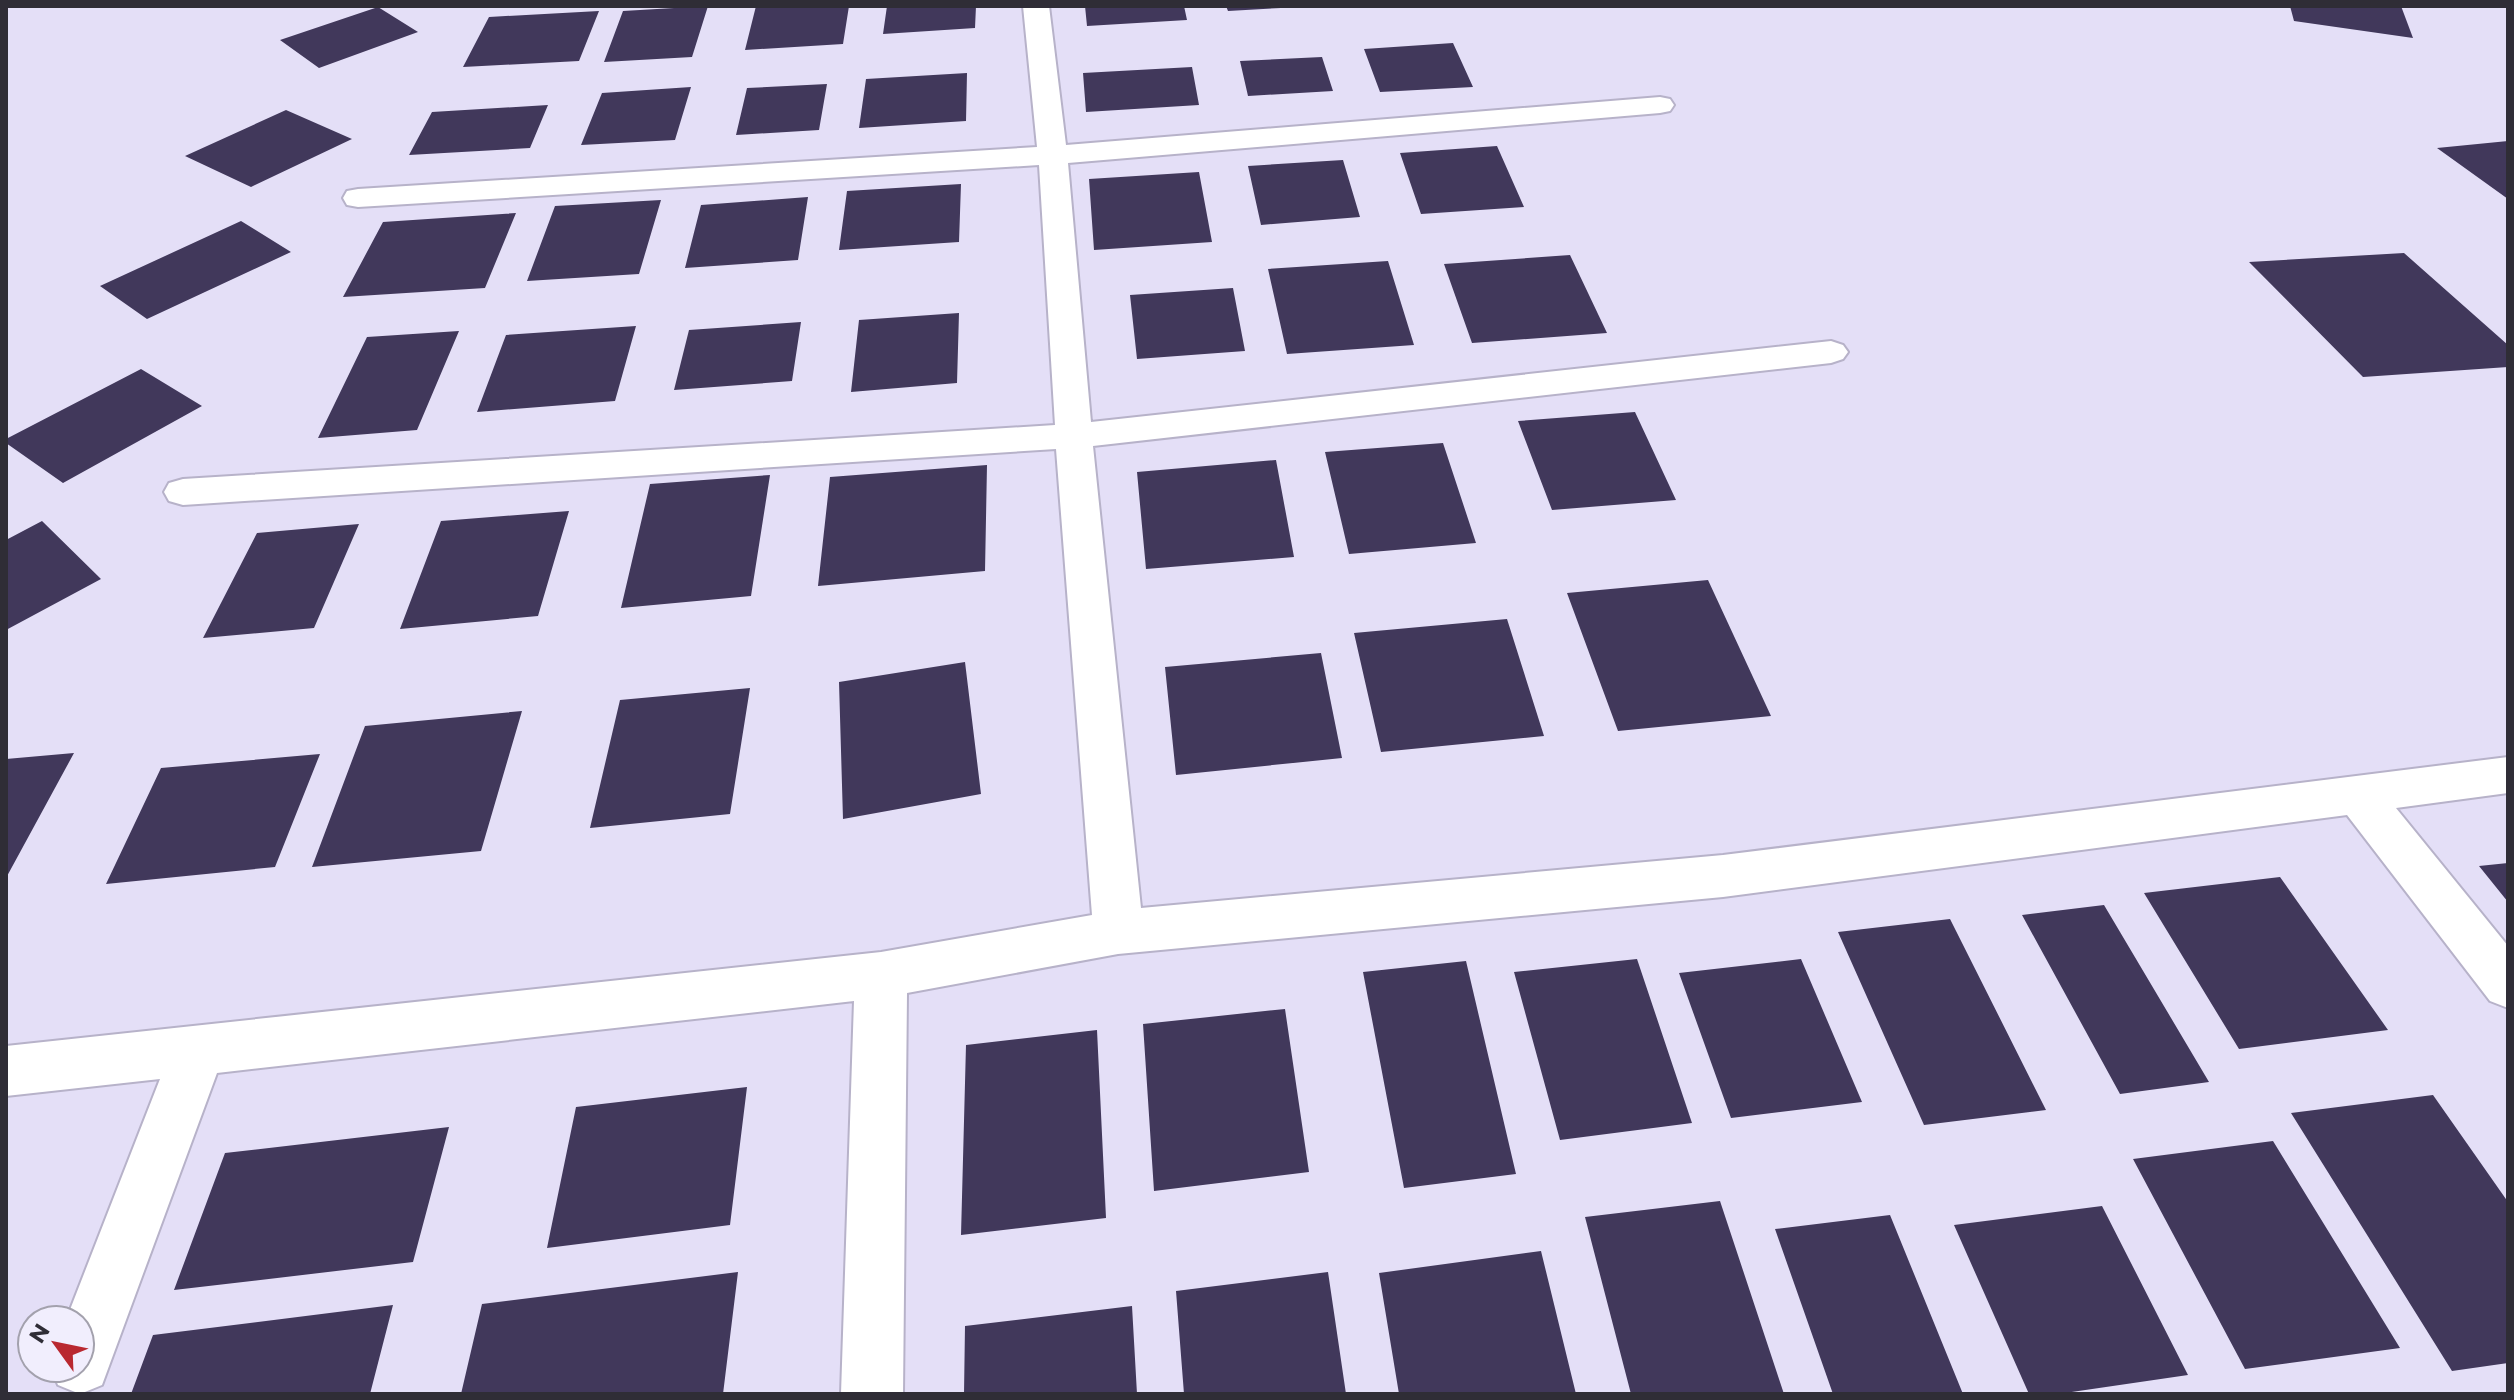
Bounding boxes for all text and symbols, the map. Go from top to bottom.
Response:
north arrow [16,1304,96,1384]
text: N [23,1319,56,1348]

